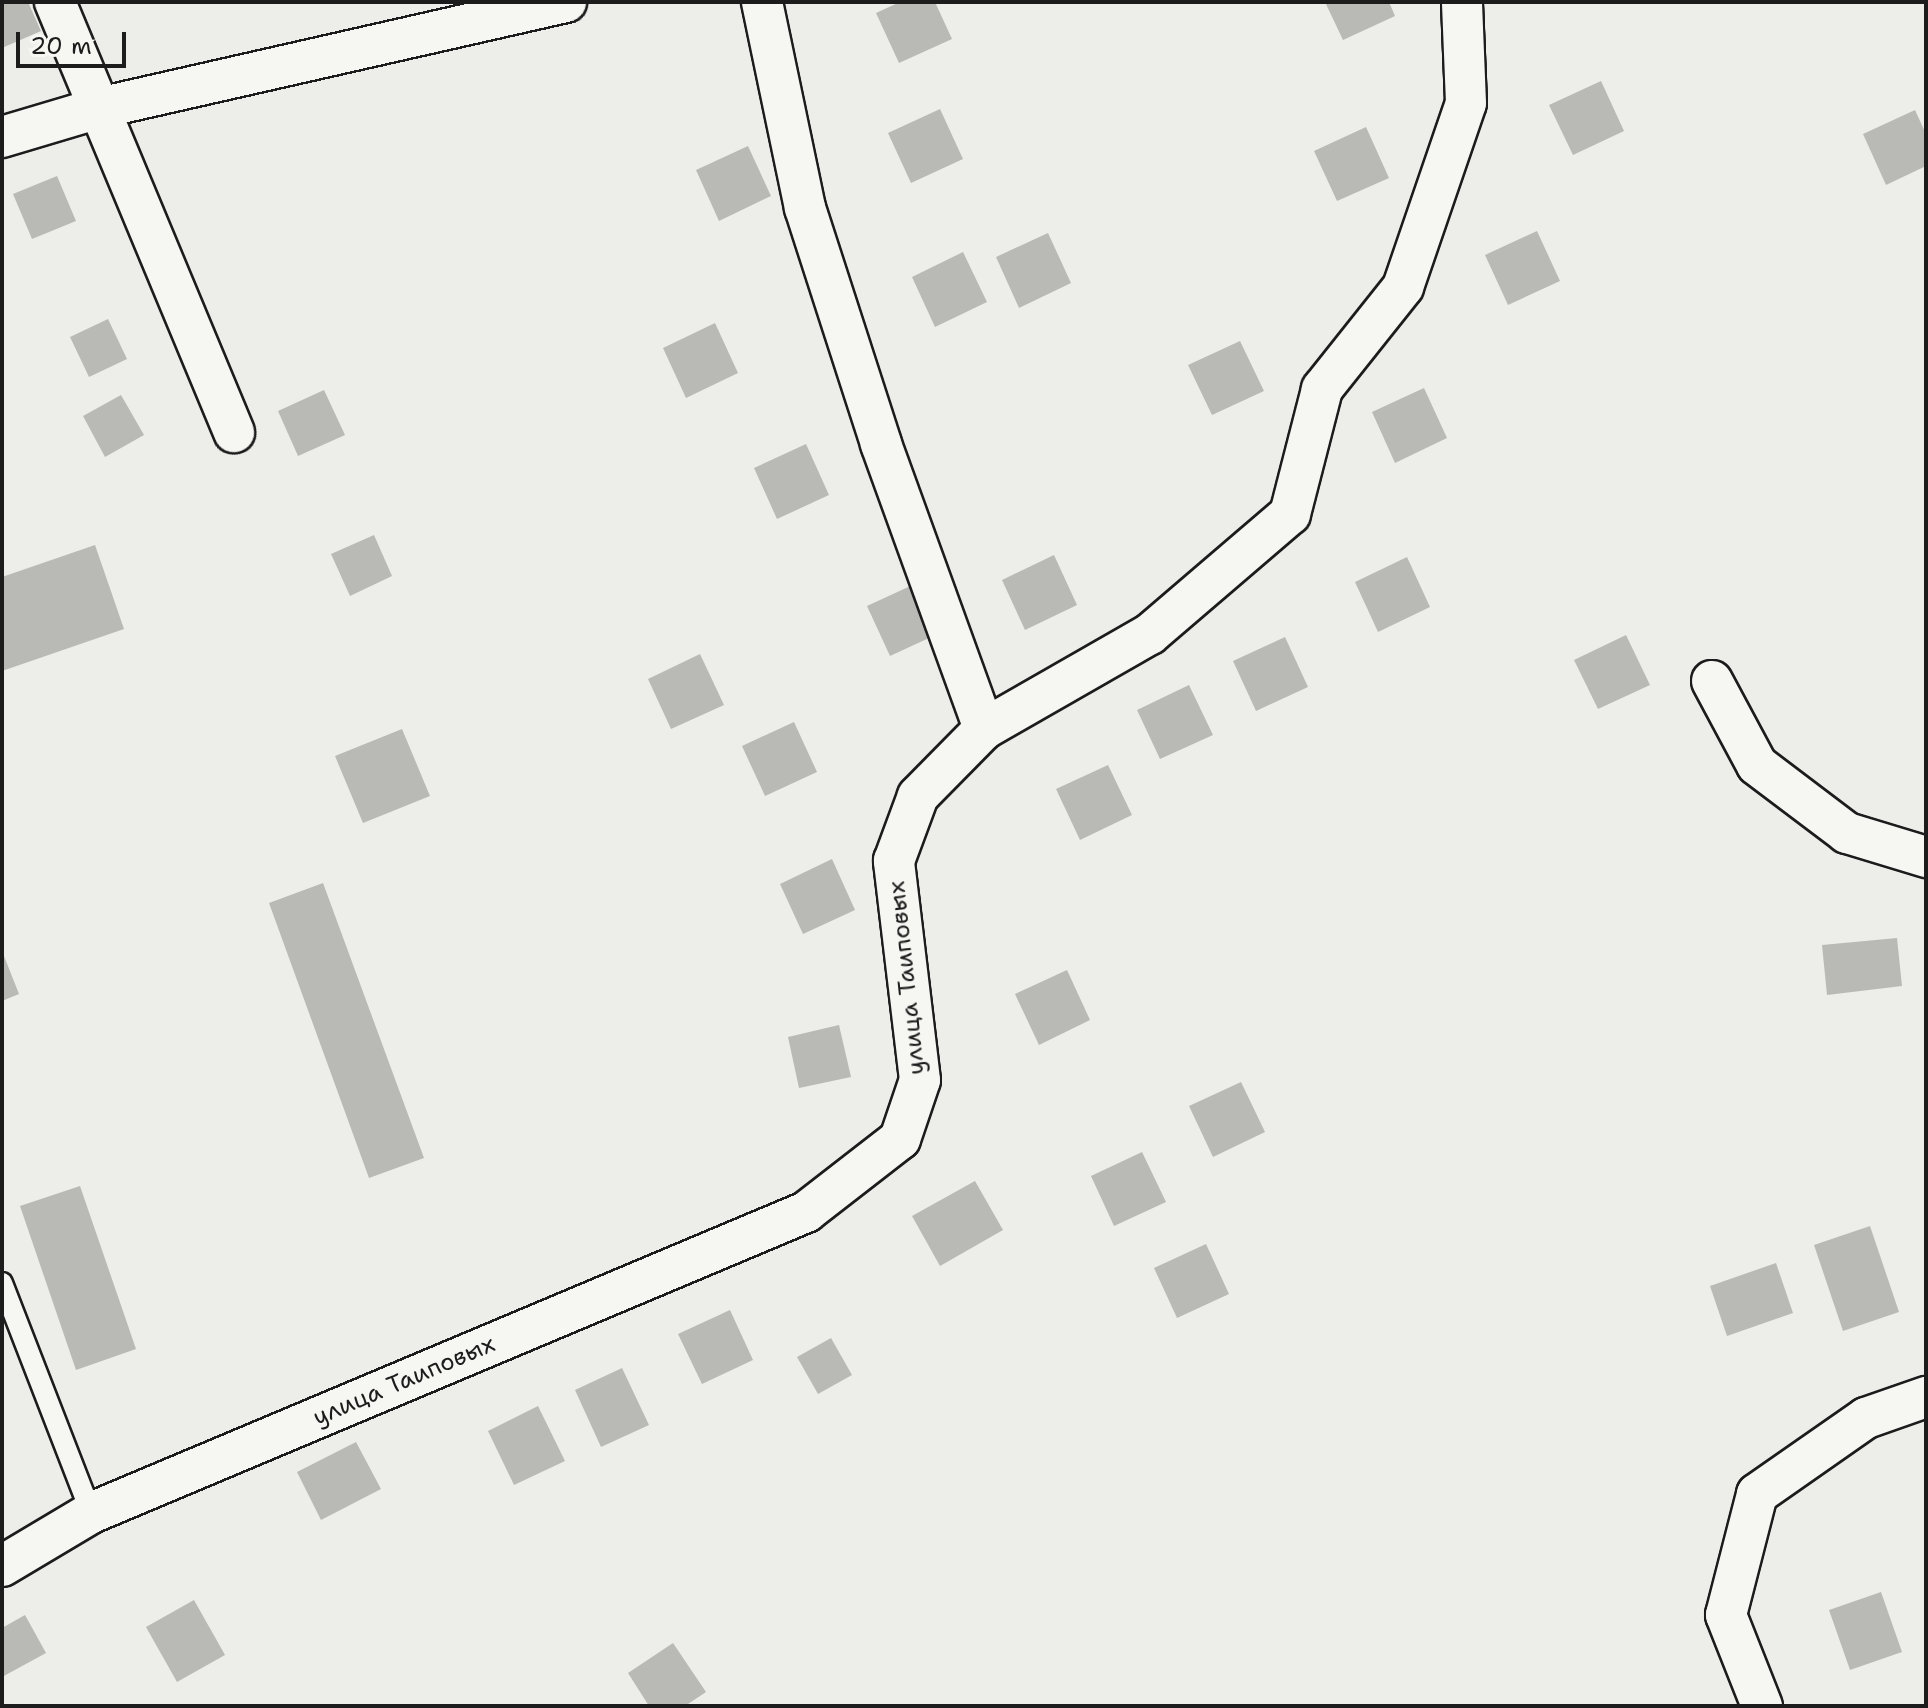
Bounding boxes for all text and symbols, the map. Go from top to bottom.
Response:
scale bar [20,16,130,66]
text: 20 m [30,30,92,62]
street label: улица Таиповых [883,880,931,1076]
street label: улица Таиповых [309,1330,499,1432]

